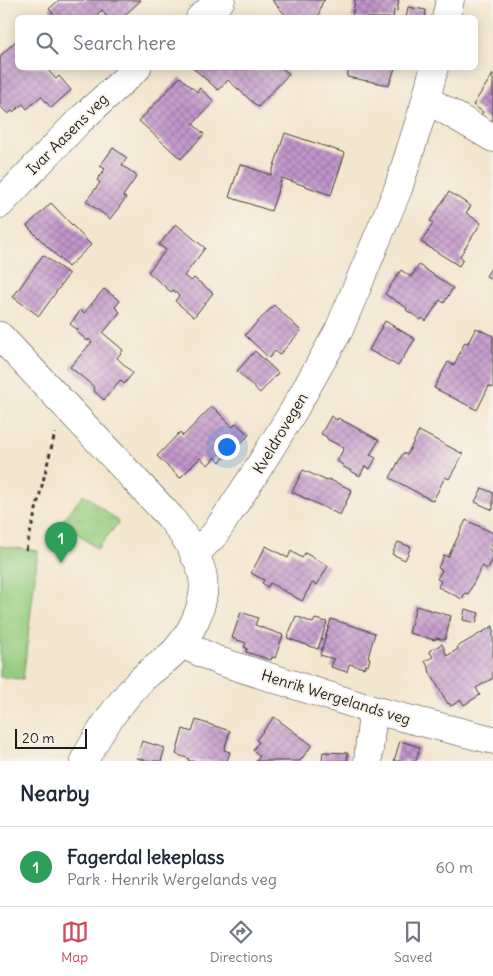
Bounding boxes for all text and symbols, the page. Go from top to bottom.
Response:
search box [15,15,478,70]
icon: search [33,29,61,57]
text: Search here [73,31,176,55]
street label: Ivar Aasens veg [22,89,112,179]
street label: Kveldrovegen [248,389,312,477]
your location [214,434,240,460]
pin: 1 [45,522,77,563]
street label: Henrik Wergelands veg [259,665,413,729]
scale bar [15,726,88,749]
text: 20 m [22,729,55,747]
text: Nearby [20,780,90,807]
text: Fagerdal lekeplass [67,845,224,869]
text: 1 [33,857,39,877]
text: 60 m [435,857,473,877]
text: Park · Henrik Wergelands veg [67,869,277,889]
tab: Map [61,918,89,966]
tab: Directions [210,918,273,966]
tab: Saved [394,918,432,966]

